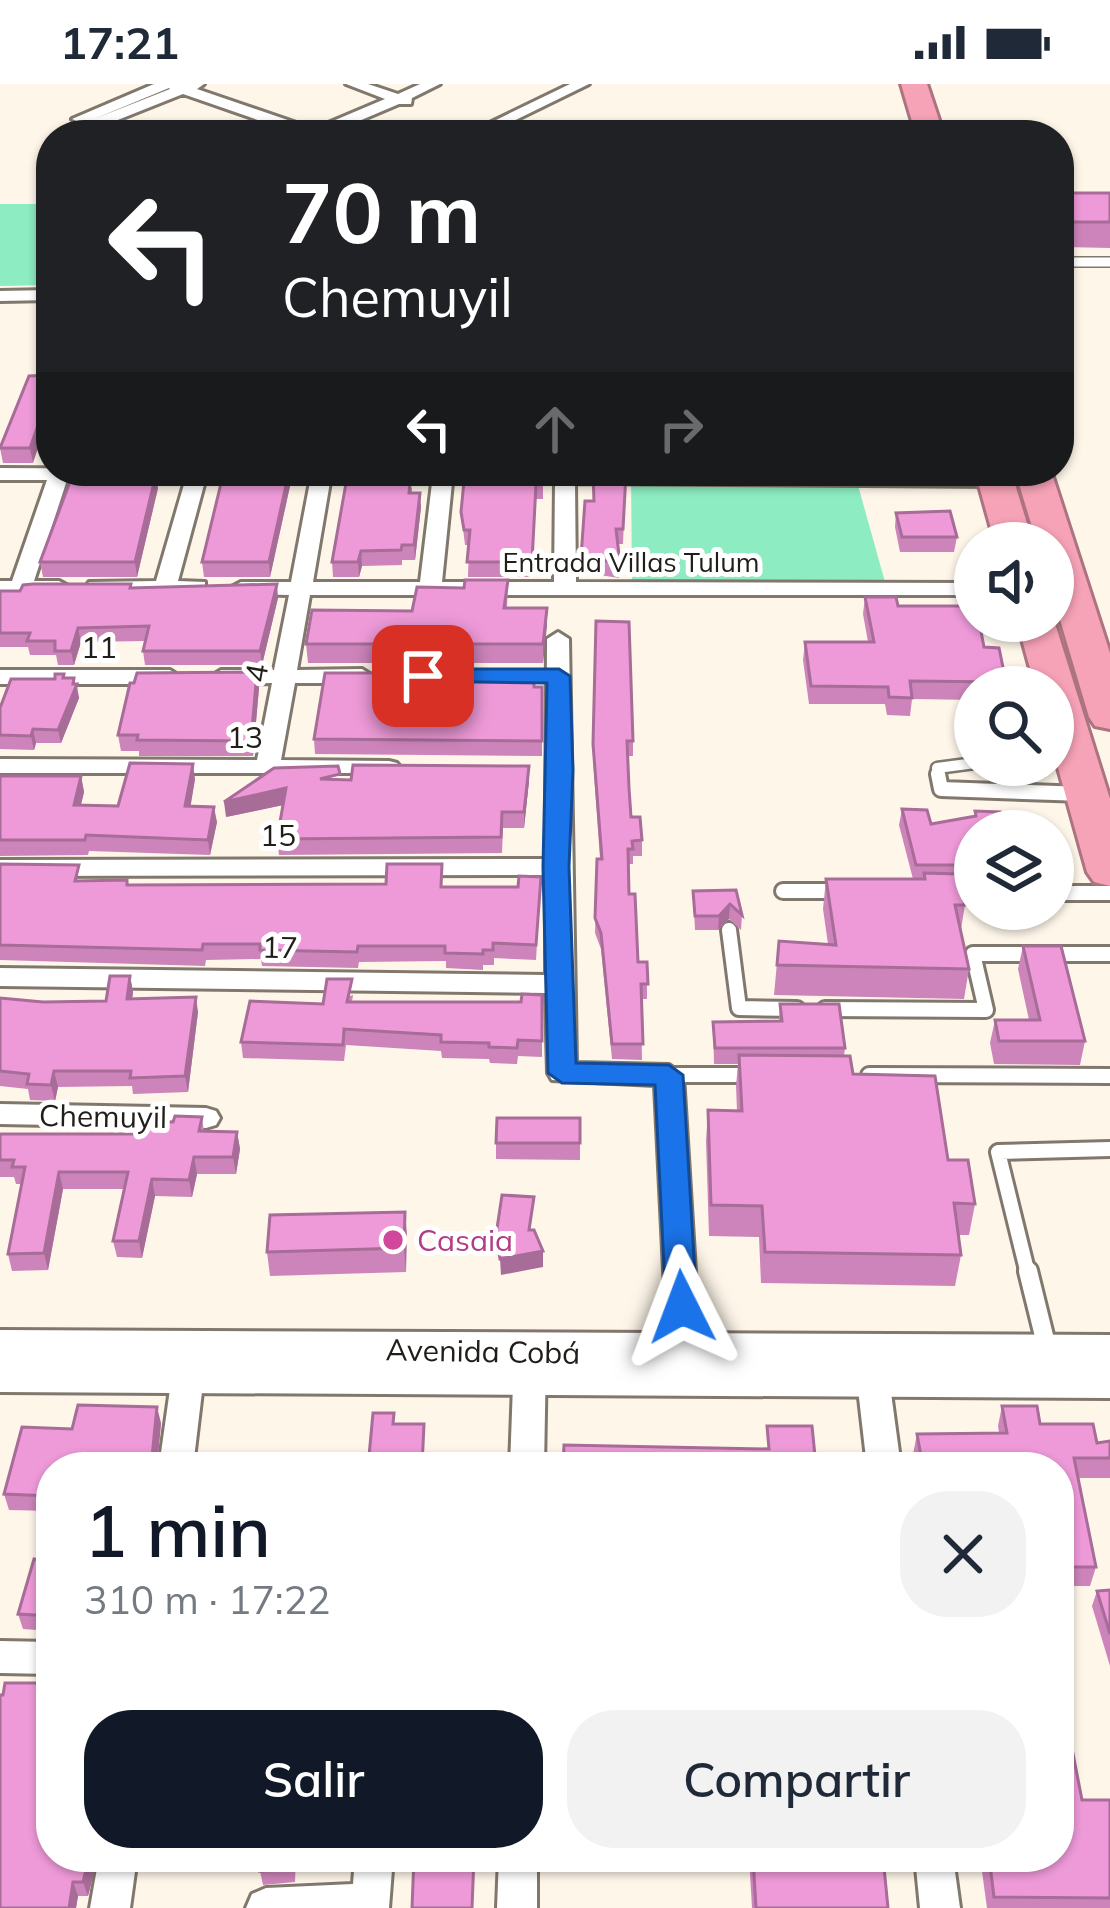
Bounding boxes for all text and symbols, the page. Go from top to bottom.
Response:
text: 17:21 [60,14,179,70]
text: 70 m [282,159,481,264]
icon: left [84,168,240,324]
text: Chemuyil [282,263,513,331]
icon: left [396,396,462,462]
icon: ahead [522,396,588,462]
icon: right [648,396,714,462]
map controls [954,522,1074,930]
button: sound [954,522,1074,642]
street label: Entrada Villas Tulum [503,545,759,579]
pin [372,625,474,727]
street label: 11 [81,628,117,666]
icon: arrive [390,643,456,709]
street label: 4 [236,661,276,685]
button: search [954,666,1074,786]
street label: 13 [227,718,263,756]
button: layers [954,810,1074,930]
street label: 15 [260,816,296,854]
street label: 17 [262,928,298,966]
street label: Chemuyil [39,1096,167,1136]
place label: Casaia [417,1221,513,1259]
marker: Casaia [380,1227,406,1253]
position arrow [619,1244,745,1370]
street label: Avenida Cobá [385,1330,581,1372]
text: 1 min [84,1485,271,1575]
button: close [900,1491,1026,1617]
text: 310 m · 17:22 [84,1575,330,1624]
button: Salir [84,1710,543,1848]
button: Compartir [567,1710,1026,1848]

